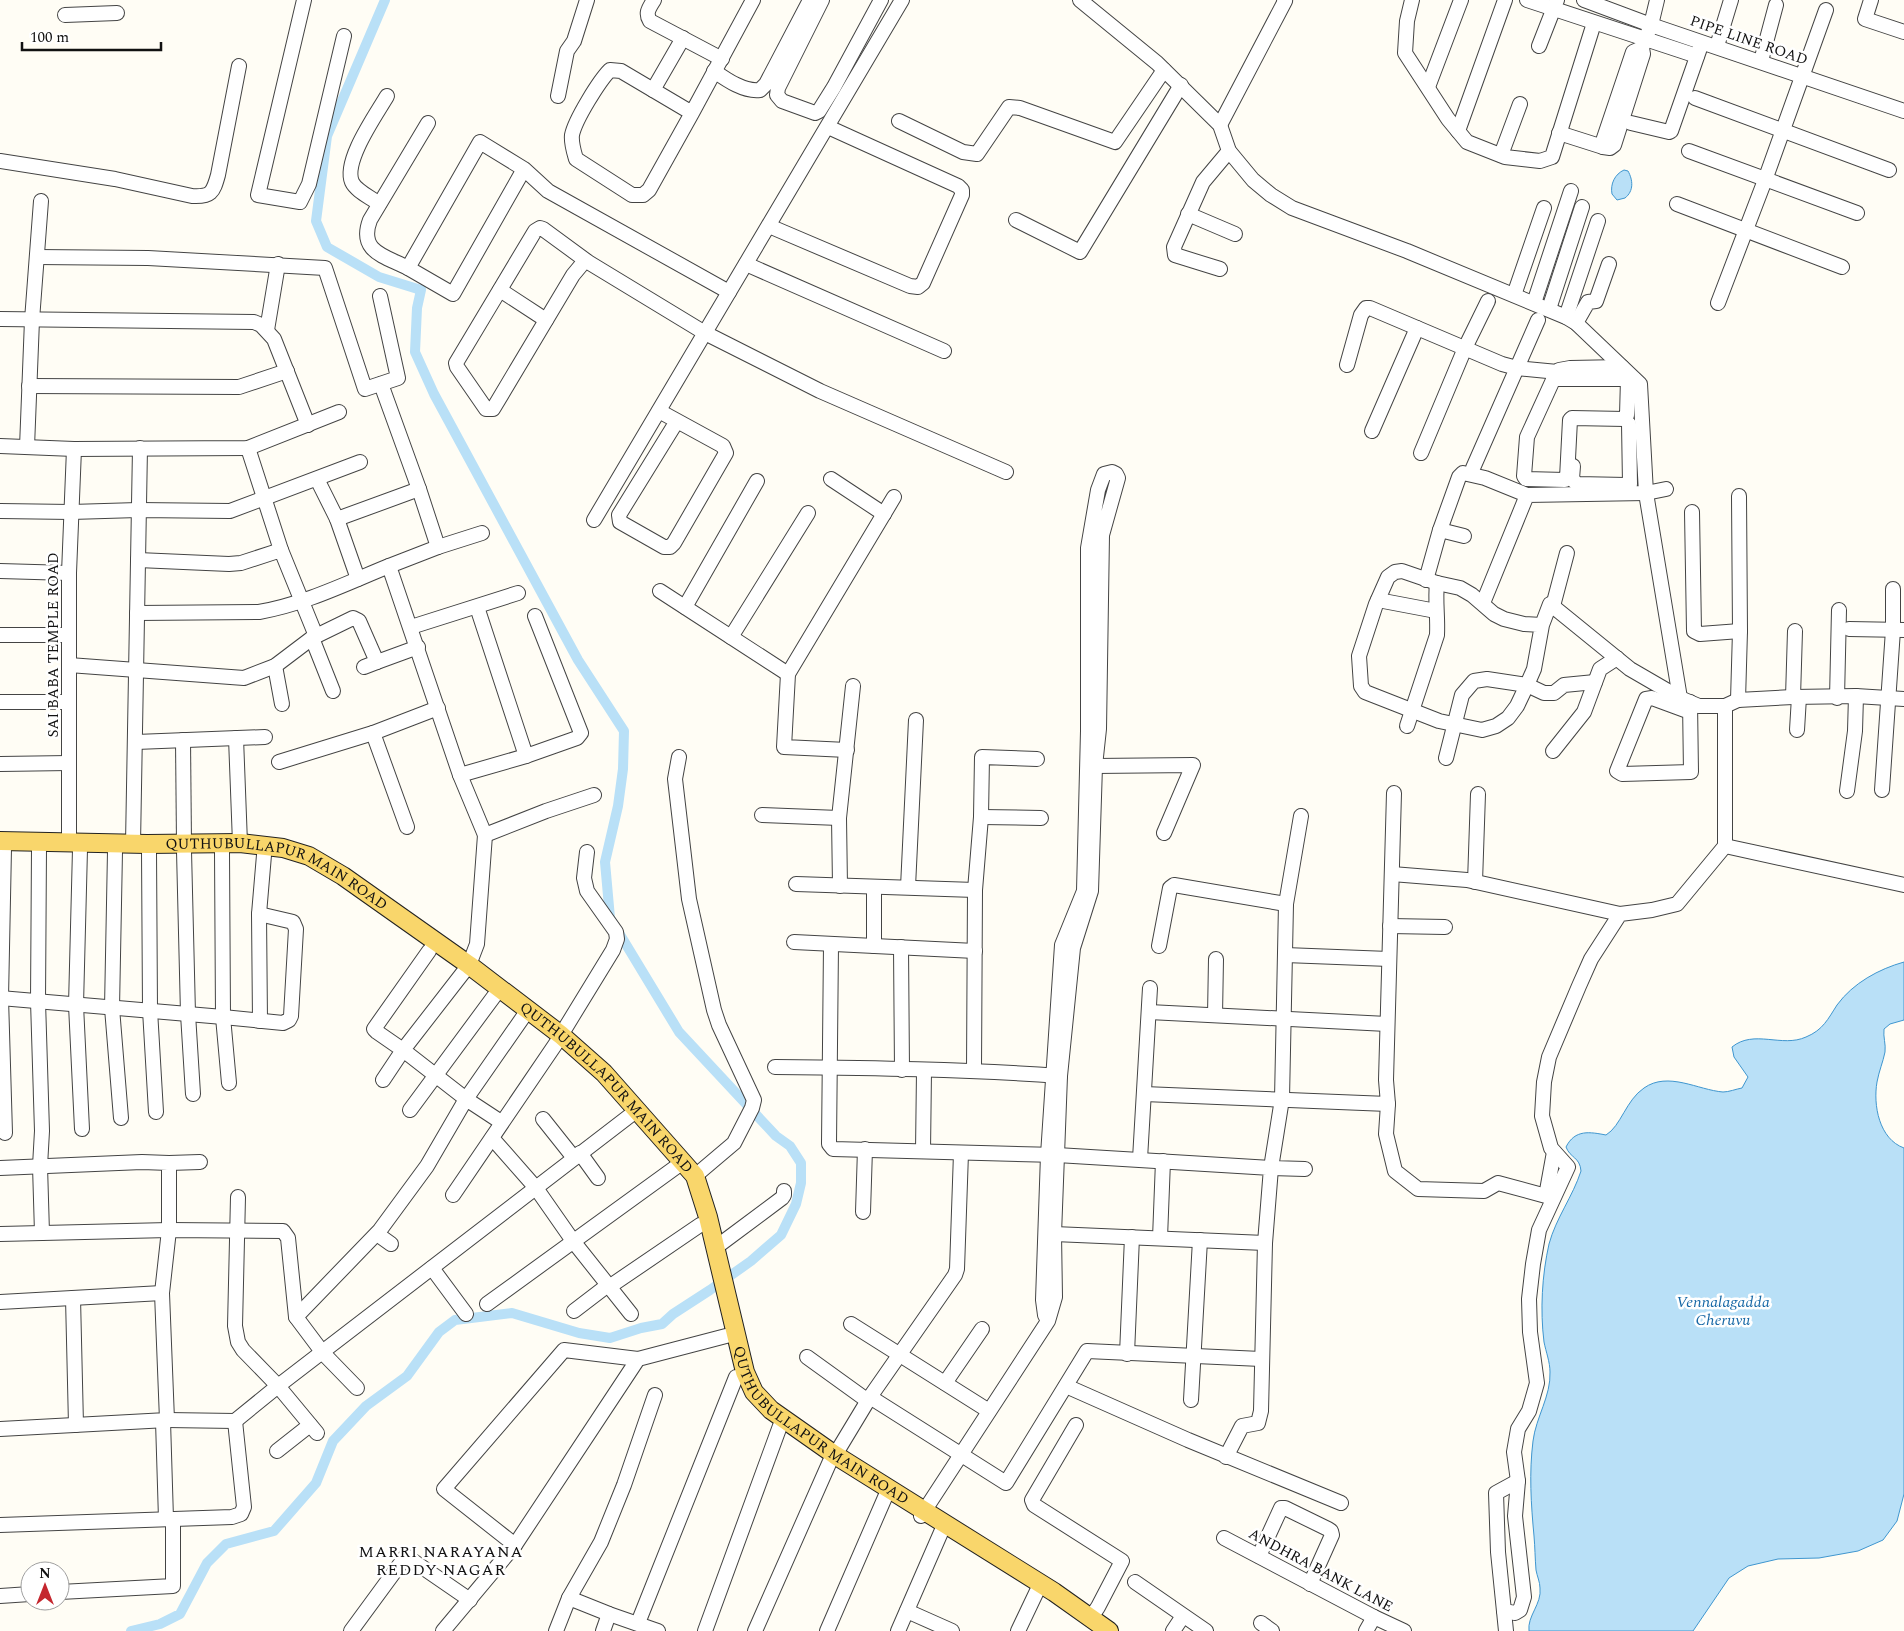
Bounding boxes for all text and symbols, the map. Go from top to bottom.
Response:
street label: PIPE LINE ROAD [1687,9,1811,71]
scale bar [22,20,161,52]
text: 100 m [30,26,69,49]
street label: SAI BABA TEMPLE ROAD [42,552,65,738]
street label: QUTHUBULLAPUR MAIN ROAD [165,832,392,916]
street label: QUTHUBULLAPUR MAIN ROAD [514,996,699,1179]
water label: Vennalagadda Cheruvu [1676,1290,1770,1332]
street label: QUTHUBULLAPUR MAIN ROAD [727,1344,913,1511]
street label: ANDHRA BANK LANE [1244,1522,1397,1618]
district label: MARRI NARAYANA REDDY NAGAR [359,1540,523,1582]
north arrow [20,1561,70,1611]
text: N [39,1563,51,1584]

